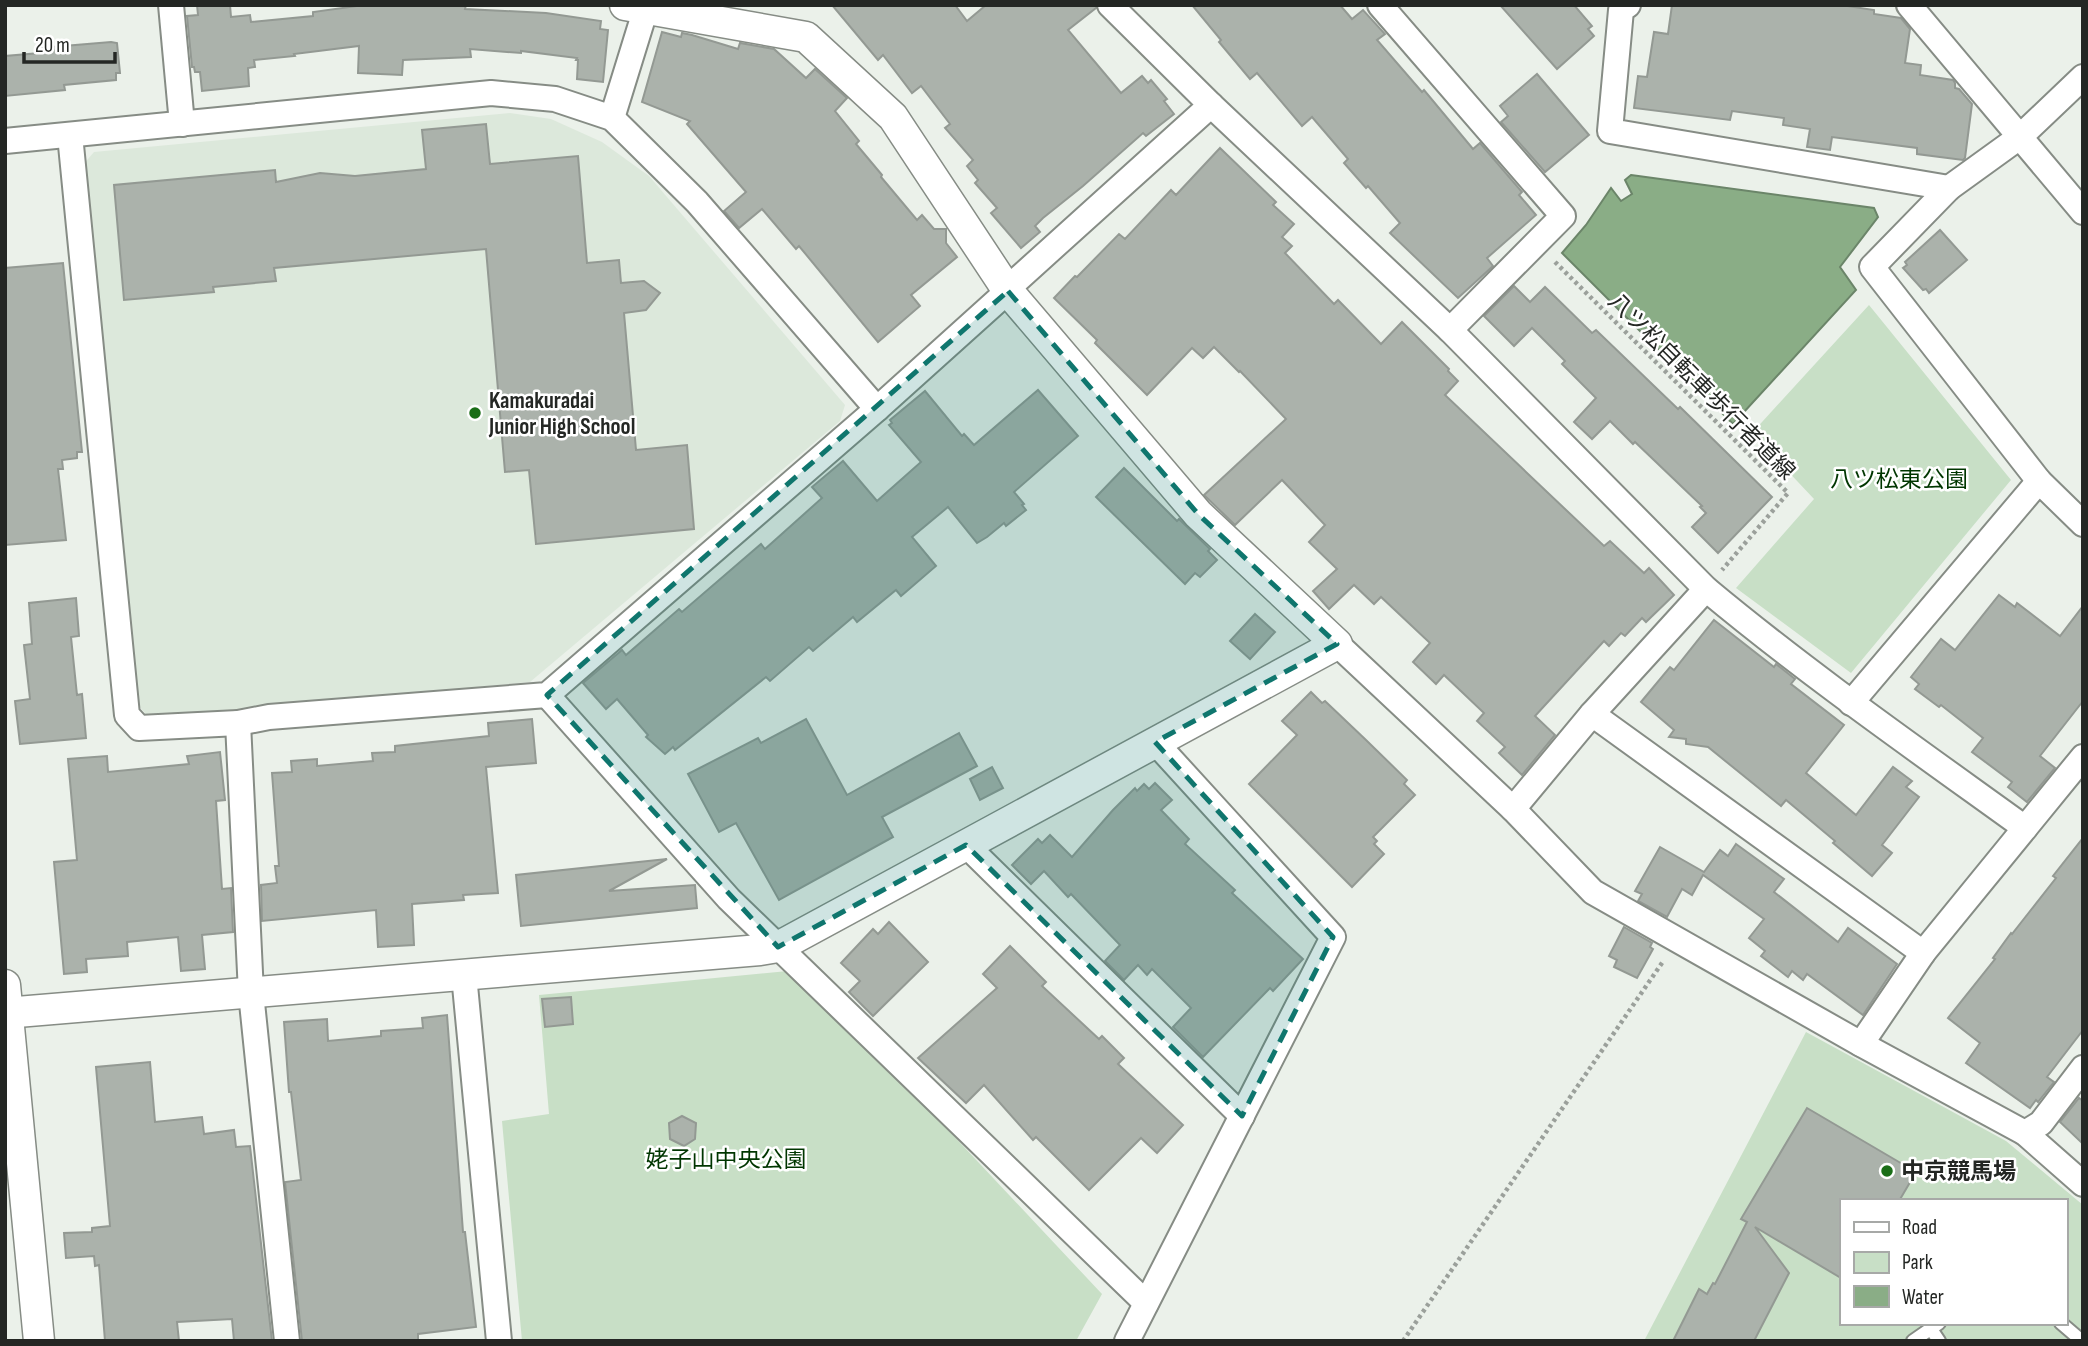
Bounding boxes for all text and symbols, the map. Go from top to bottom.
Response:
scale bar [24,21,116,65]
text: 20 m [35,33,70,58]
street label: 八ツ松自転車歩行者道線 [1602,287,1801,486]
place label: Kamakuradai Junior High School [488,387,635,441]
marker: Kamakuradai Junior High School [467,405,483,421]
park label: 八ツ松東公園 [1830,466,1968,494]
park label: 姥子山中央公園 [646,1146,807,1174]
place label: 中京競馬場 [1901,1158,2016,1186]
marker: 中京競馬場 [1879,1163,1895,1179]
legend [1840,1199,2067,1325]
text: Road [1902,1215,1937,1240]
text: Park [1902,1250,1933,1275]
text: Water [1902,1285,1944,1310]

